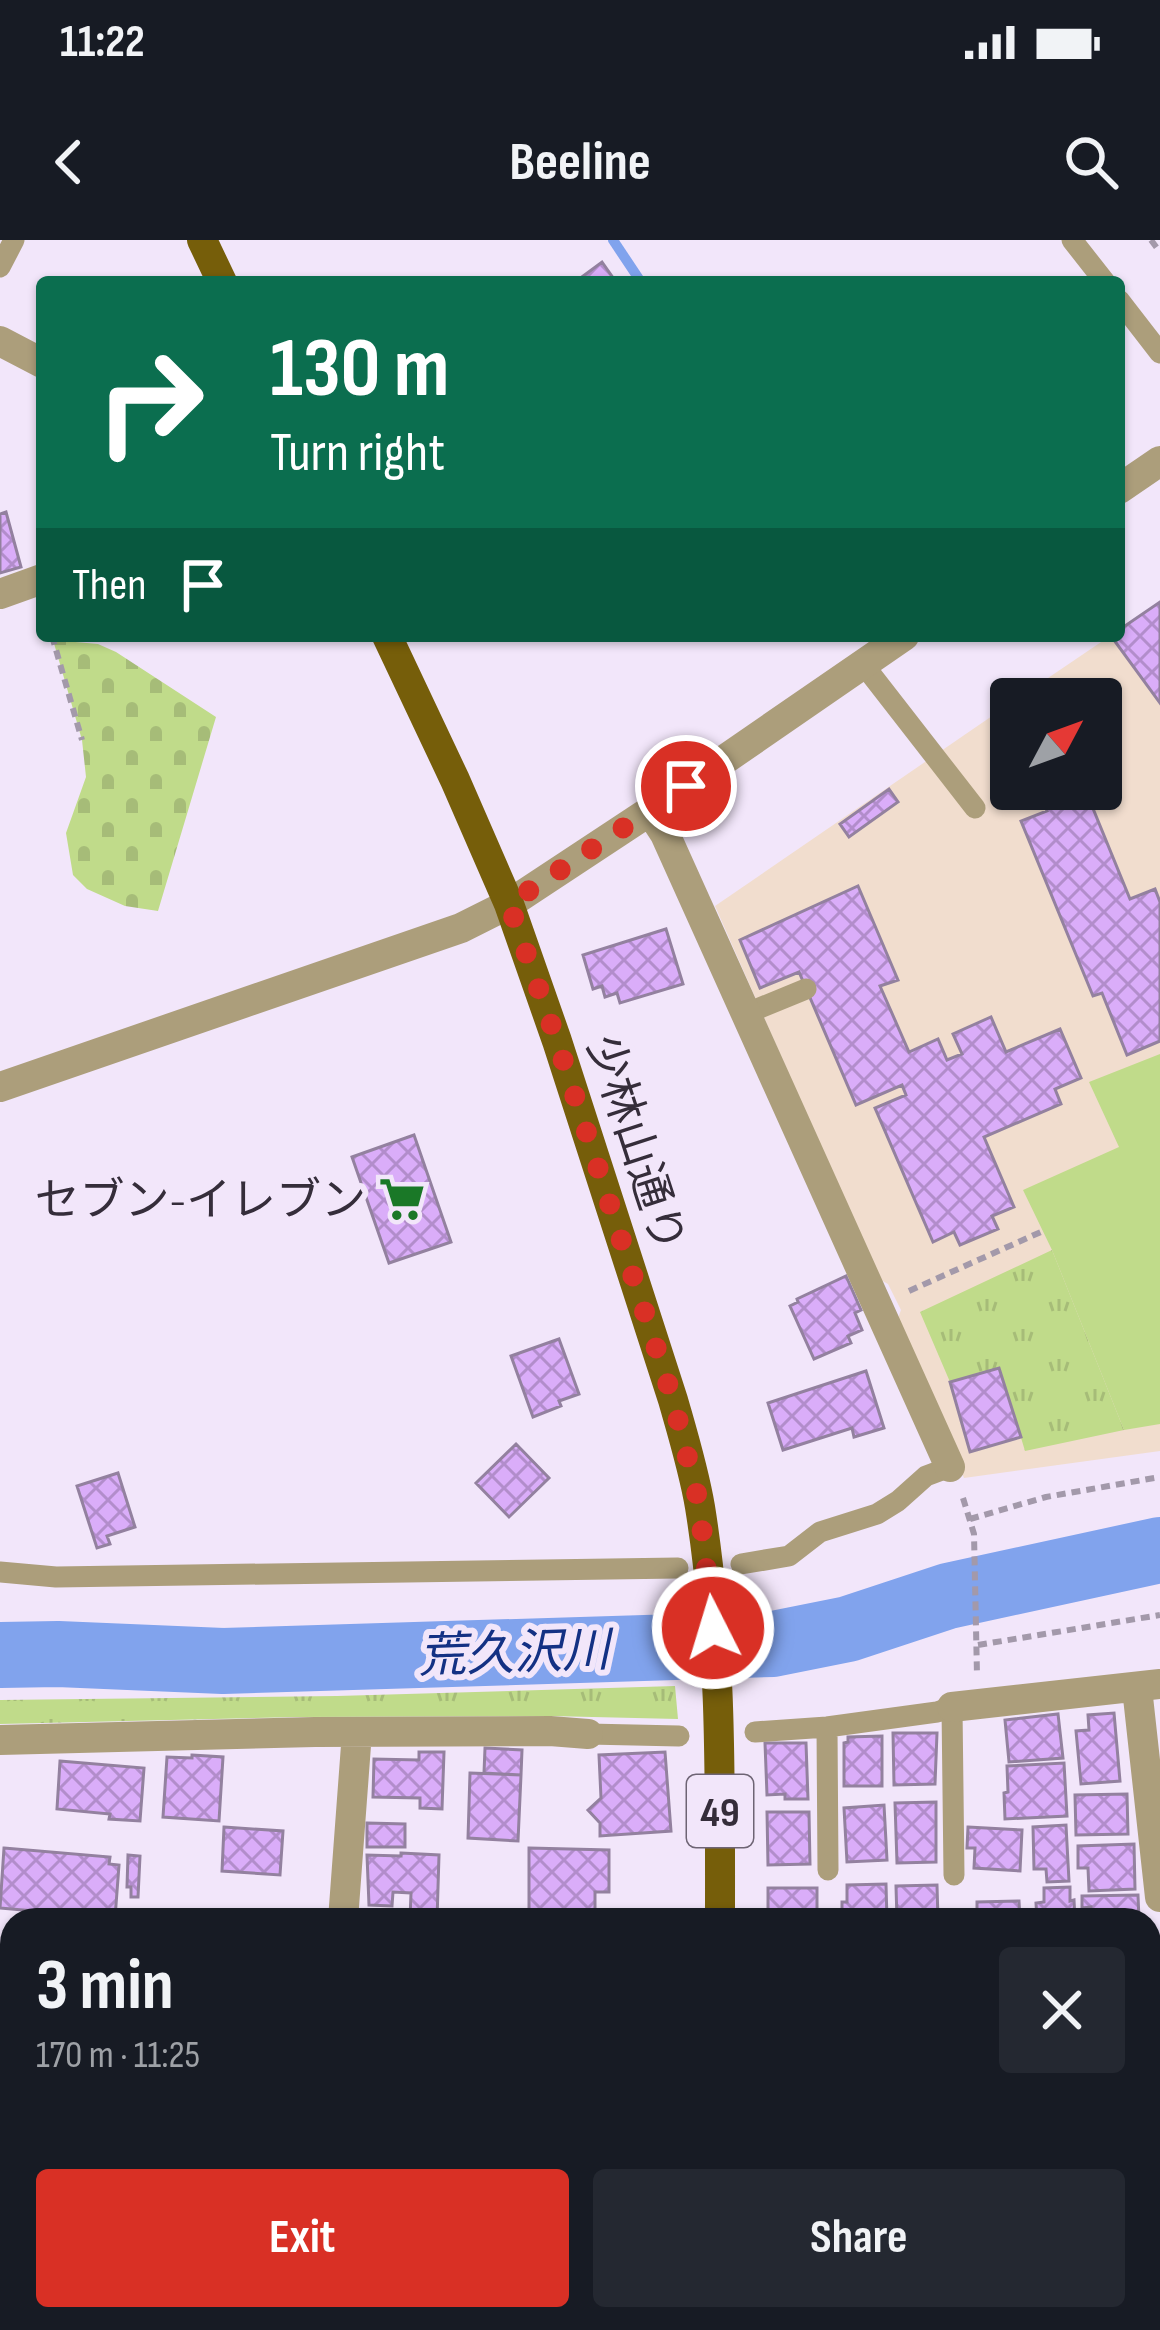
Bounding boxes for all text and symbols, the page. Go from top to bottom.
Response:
text: 11:22 [60,15,145,70]
icon: back [36,129,102,195]
icon: search [1058,129,1124,195]
text: Beeline [509,130,651,195]
text: 130 m [270,319,449,420]
icon: right [72,324,228,480]
text: Turn right [270,421,445,486]
icon: arrive [170,552,236,618]
text: Then [72,558,146,613]
north arrow [990,678,1122,810]
map controls [990,678,1122,810]
pin [635,735,737,837]
icon: arrive [653,753,719,819]
street label: 少林山通り [574,1028,696,1259]
place label: セブン-イレブン [34,1174,366,1229]
supermarket icon: セブン-イレブン [377,1174,427,1224]
position arrow [650,1565,776,1691]
water label: 荒久沢川 [417,1622,616,1686]
road number: 49 [687,1775,753,1847]
text: 3 min [36,1943,174,2030]
button: close [999,1947,1125,2073]
text: 170 m · 11:25 [36,2032,200,2079]
button: Exit [36,2169,569,2307]
button: Share [593,2169,1125,2307]

